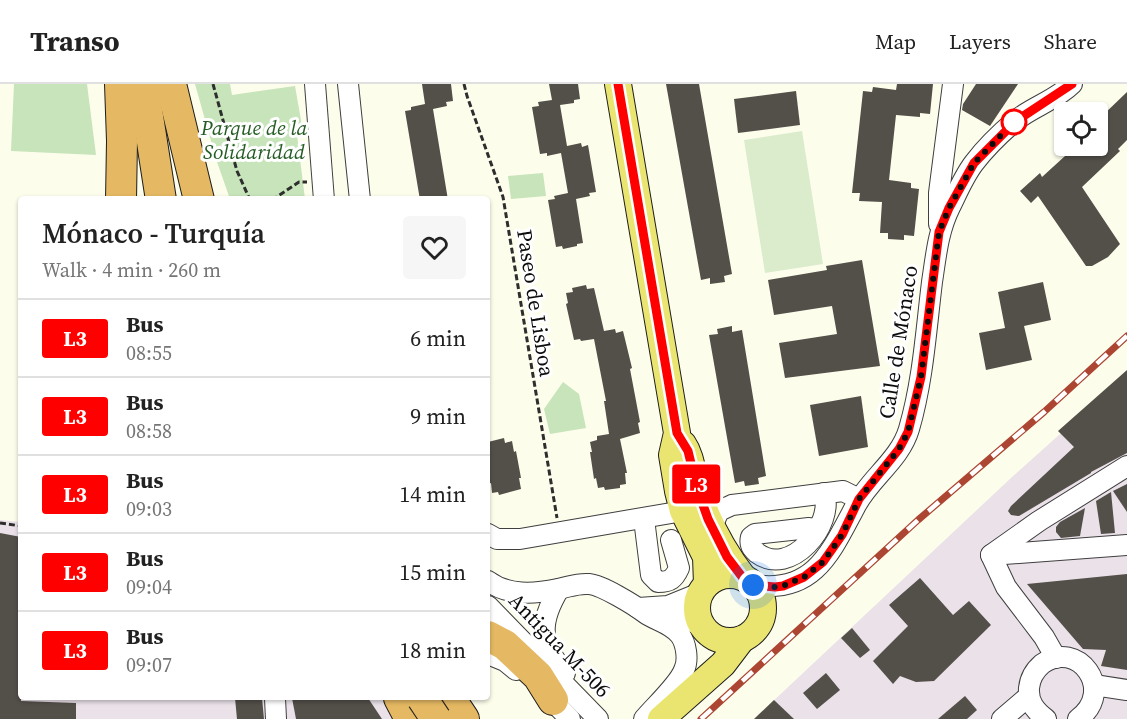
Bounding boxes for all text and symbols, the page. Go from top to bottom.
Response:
text: Transo [30,22,120,60]
text: Map [875,27,916,56]
text: Layers [949,27,1011,56]
text: Share [1044,27,1097,56]
map controls [1054,102,1108,156]
button: locate [1054,102,1108,156]
unlabelled marker [1001,109,1027,135]
park label: Parque de la Solidaridad [200,113,307,166]
text: Mónaco - Turquía [42,214,265,252]
button: heart [403,216,466,279]
street label: Paseo de Lisboa [510,227,562,379]
text: Walk · 4 min · 260 m [42,256,221,284]
street label: Calle de Mónaco [872,263,924,421]
text: Bus [126,309,163,339]
text: 6 min [410,323,466,353]
text: L3 [63,324,87,353]
text: 08:55 [126,339,172,367]
text: Bus [126,387,163,417]
text: 9 min [410,401,466,431]
text: L3 [63,402,87,431]
text: 08:58 [126,417,172,445]
line badge: L3 [669,464,723,504]
text: Bus [126,465,163,495]
text: L3 [684,470,708,499]
text: 14 min [399,479,466,509]
text: L3 [63,480,87,509]
text: 09:03 [126,495,172,523]
text: Bus [126,543,163,573]
text: 15 min [399,557,466,587]
text: L3 [63,558,87,587]
your location [738,570,768,600]
text: 09:04 [126,573,172,601]
street label: Antigua M-506 [503,586,617,704]
text: Bus [126,621,163,651]
text: 18 min [399,635,466,665]
text: L3 [63,636,87,665]
text: 09:07 [126,651,172,679]

